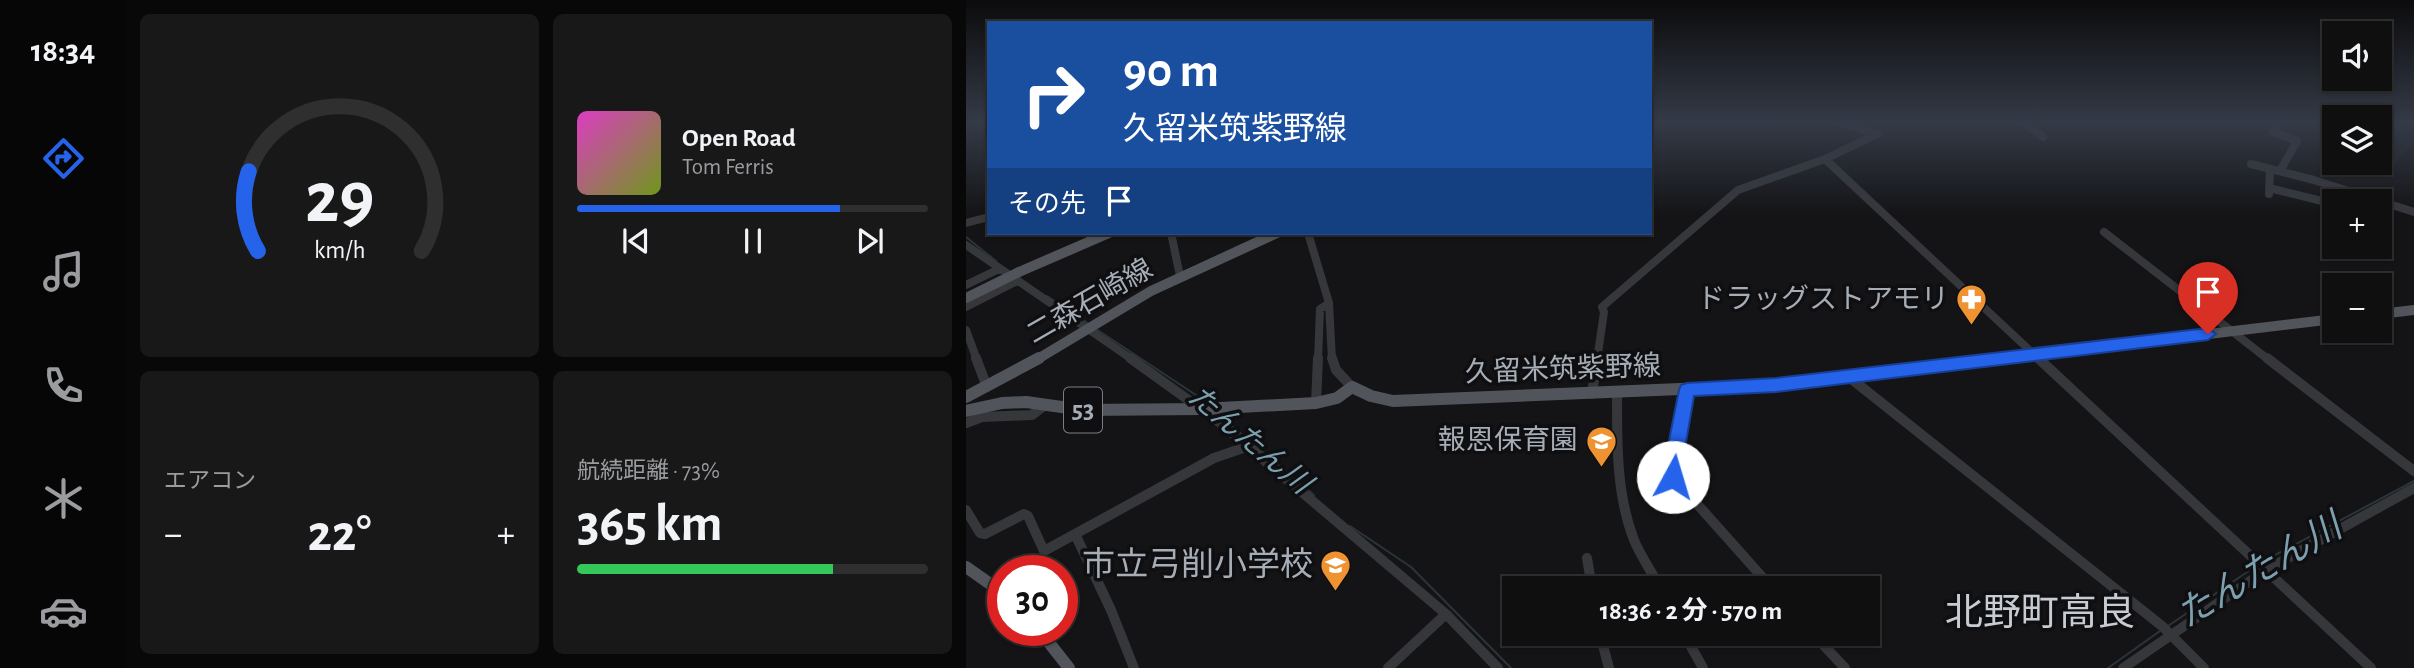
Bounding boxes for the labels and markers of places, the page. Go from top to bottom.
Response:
pin [2178,262,2238,334]
pharmacy icon: ドラッグストアモリ [1955,283,1989,327]
place label: ドラッグストアモリ [1697,284,1949,314]
school or university icon: 報恩保育園 [1584,424,1618,468]
place label: 報恩保育園 [1438,425,1578,455]
place label: 市立弓削小学校 [1082,547,1313,582]
school or university icon: 市立弓削小学校 [1319,548,1353,592]

